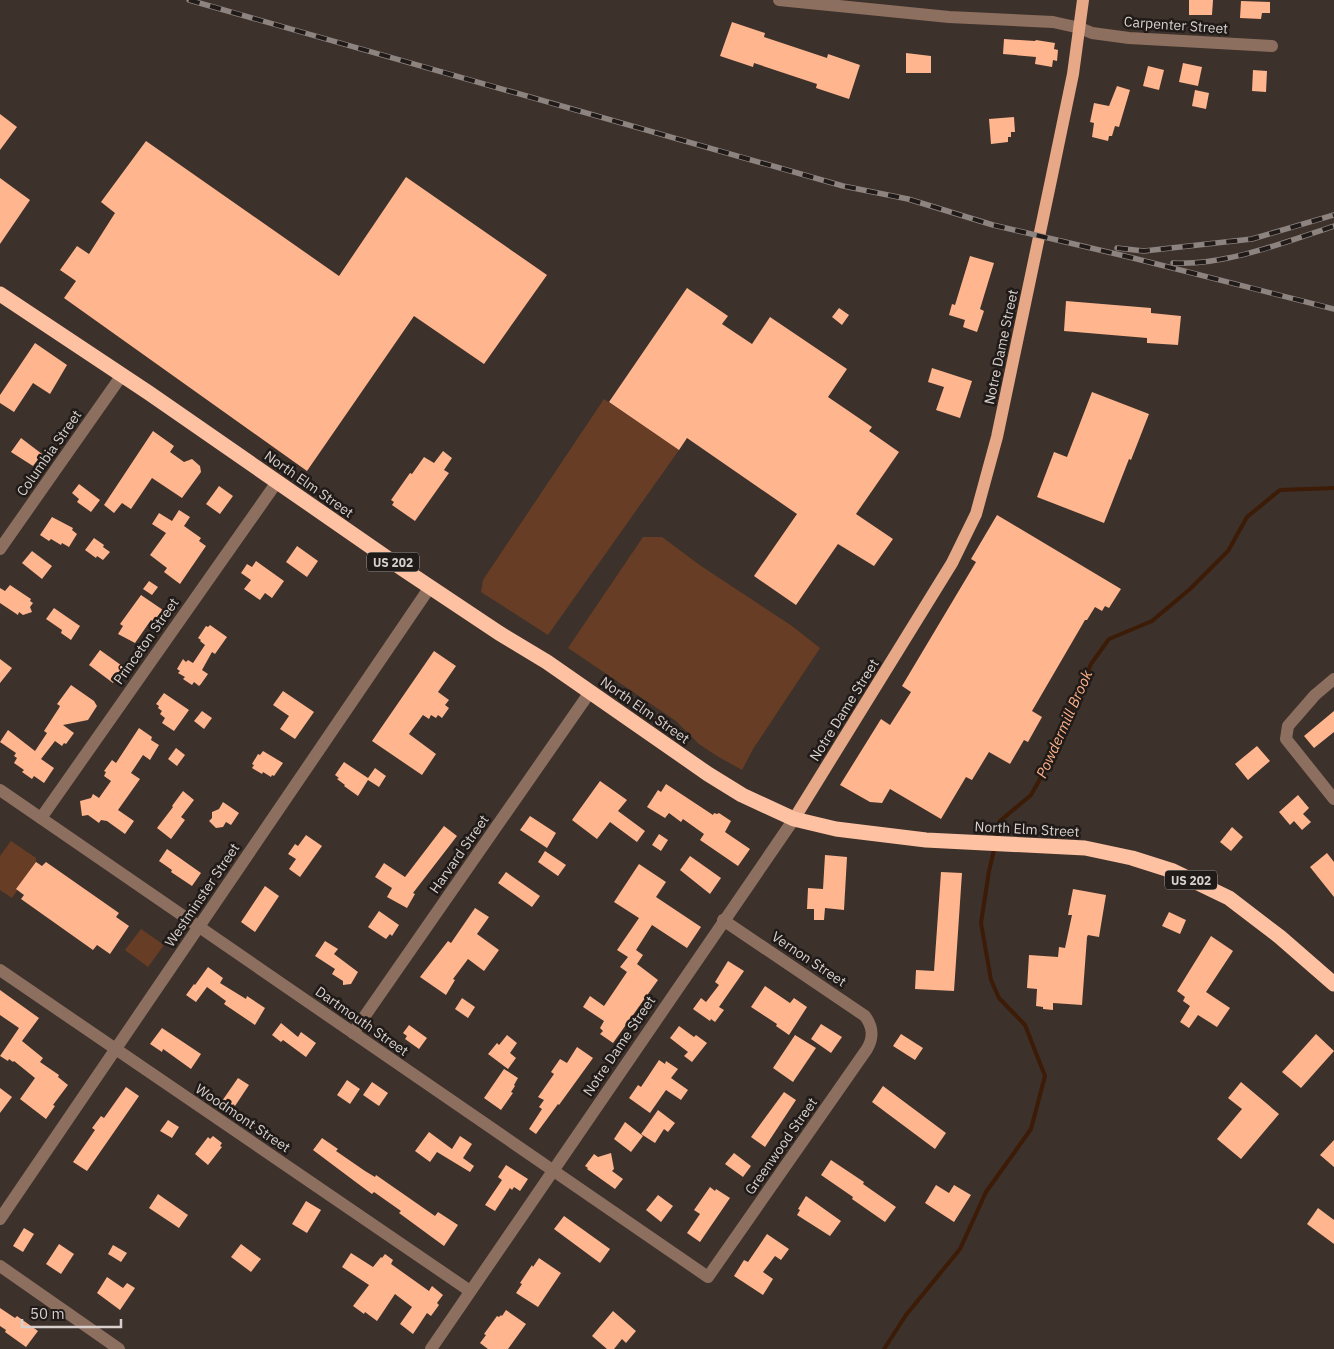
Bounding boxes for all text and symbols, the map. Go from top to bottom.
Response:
street label: Carpenter Street [1123,12,1229,38]
street label: Notre Dame Street [980,288,1022,406]
street label: Columbia Street [13,406,85,500]
street label: North Elm Street [261,447,357,522]
road number: US 202 [367,552,419,572]
street label: Princeton Street [109,594,183,688]
street label: Notre Dame Street [805,655,883,764]
water label: Powdermill Brook [1032,667,1096,781]
street label: North Elm Street [597,673,693,748]
street label: Harvard Street [425,811,493,897]
street label: North Elm Street [974,817,1080,841]
street label: Westminster Street [161,840,243,950]
road number: US 202 [1165,870,1217,890]
street label: Vernon Street [768,927,850,991]
street label: Dartmouth Street [312,982,412,1060]
street label: Notre Dame Street [579,992,659,1100]
street label: Woodmont Street [192,1080,294,1156]
street label: Greenwood Street [741,1094,821,1198]
scale bar [22,1296,121,1328]
text: 50 m [30,1304,65,1323]

